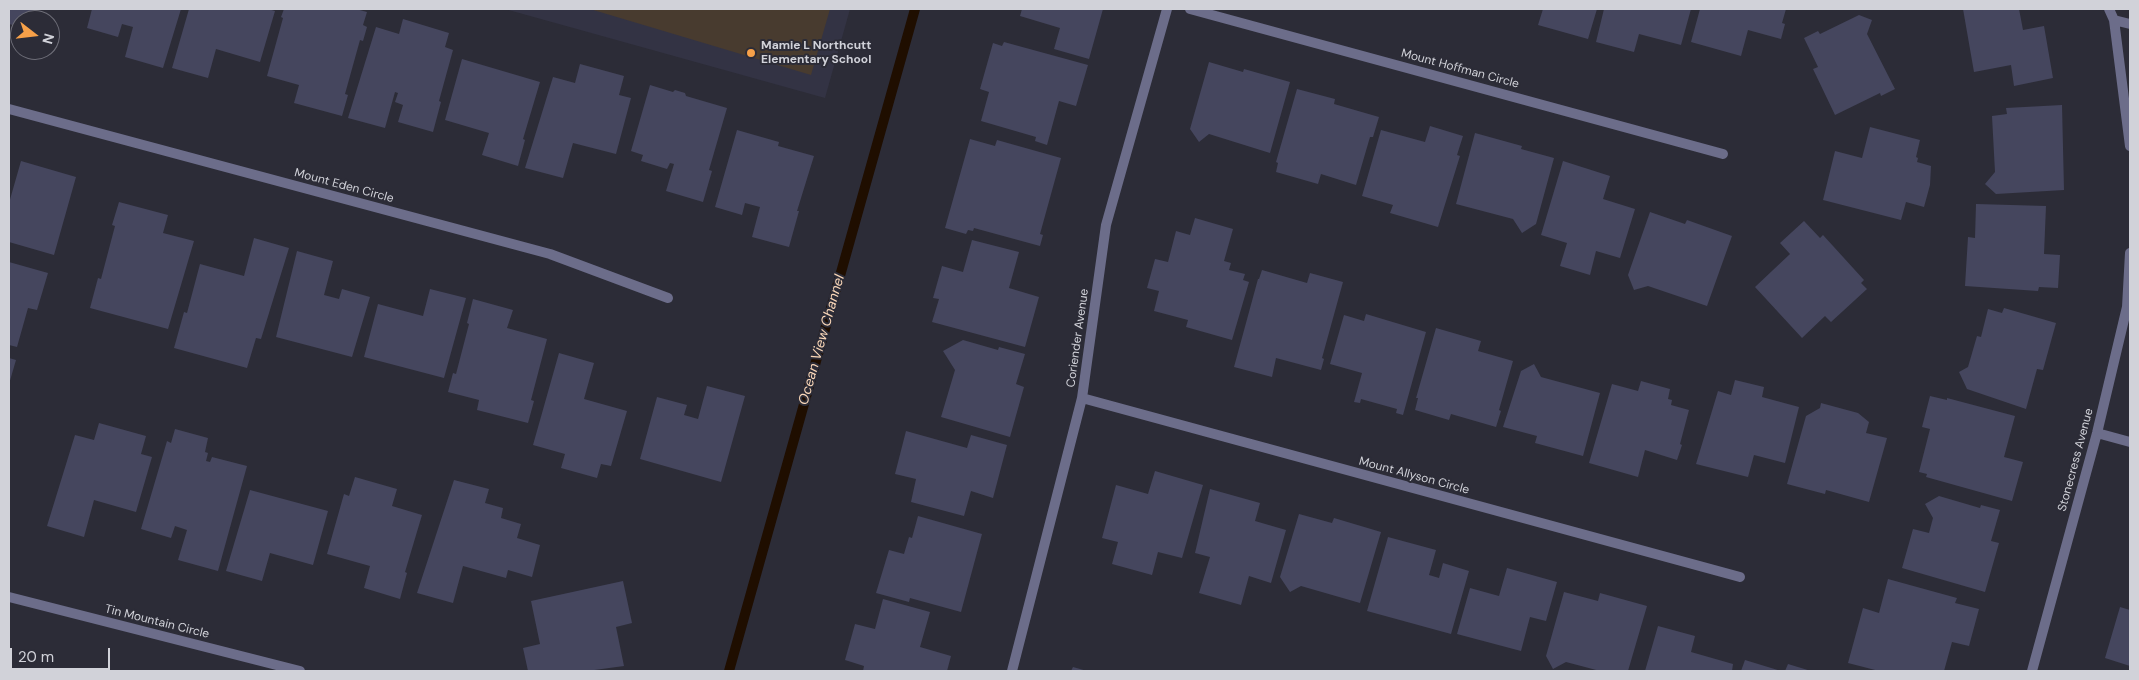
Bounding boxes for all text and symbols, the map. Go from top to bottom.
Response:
north arrow [10,10,60,60]
text: N [38,31,59,46]
place label: Mamie L Northcutt Elementary School [761,39,871,67]
street label: Mount Hoffman Circle [1399,46,1521,92]
marker: Mamie L Northcutt Elementary School [745,47,757,59]
street label: Mount Eden Circle [293,166,395,206]
water label: Ocean View Channel [795,273,849,407]
street label: Coriender Avenue [1064,288,1092,388]
street label: Stonecress Avenue [2055,407,2097,513]
street label: Mount Allyson Circle [1357,454,1471,498]
street label: Tin Mountain Circle [103,602,211,642]
scale bar [12,638,112,670]
text: 20 m [18,647,54,667]

